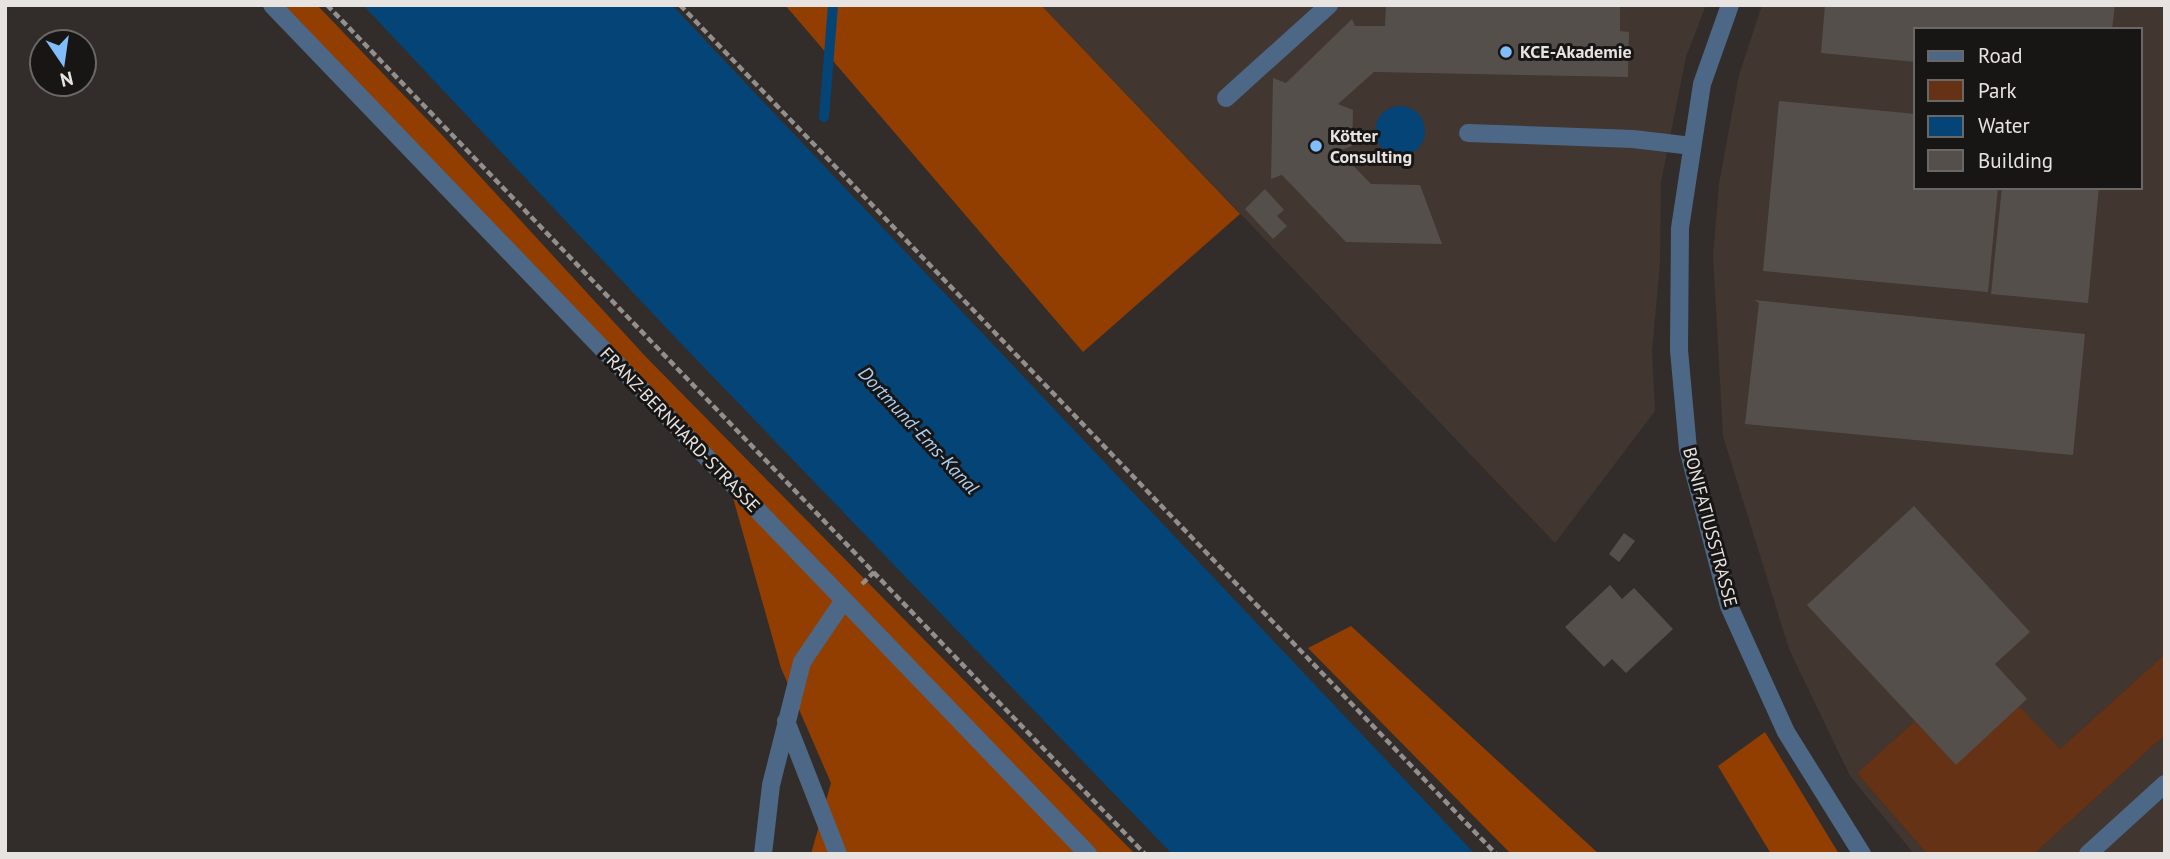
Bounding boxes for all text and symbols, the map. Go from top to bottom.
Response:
north arrow [28,28,98,98]
legend [1914,28,2142,189]
place label: KCE-Akademie [1520,40,1632,63]
text: Road [1978,42,2022,69]
marker: KCE-Akademie [1498,44,1514,60]
text: N [58,66,76,93]
text: Park [1978,77,2017,104]
text: Water [1978,112,2030,139]
place label: Kötter Consulting [1330,124,1412,168]
marker: Kötter Consulting [1308,138,1324,154]
text: Building [1978,147,2053,174]
street label: FRANZ-BERNHARD-STRASSE [596,342,765,517]
water label: Dortmund-Ems-Kanal [854,361,984,499]
street label: BONIFATIUSSTRASSE [1678,444,1743,609]

